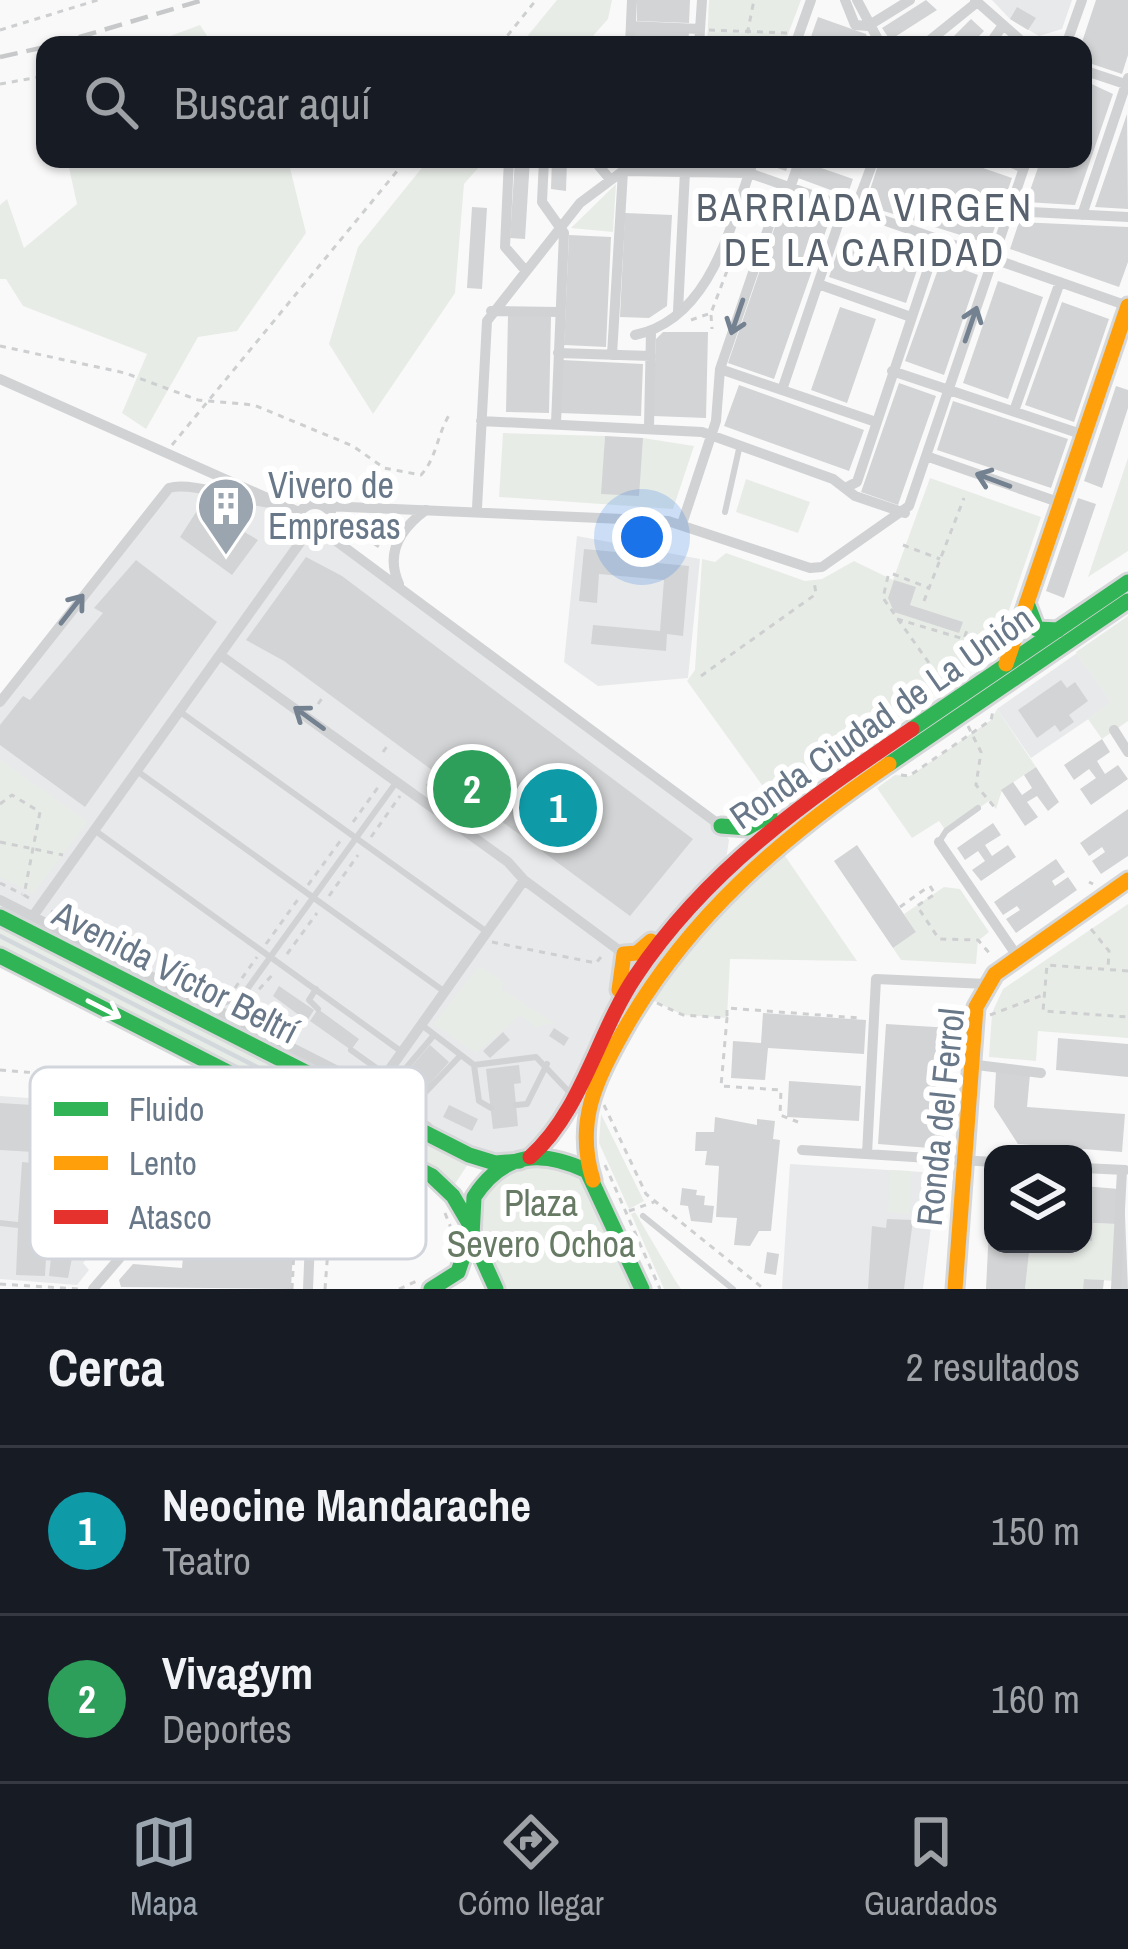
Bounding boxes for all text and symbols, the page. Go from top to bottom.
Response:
search box [36,36,1092,168]
icon: search [78,69,144,135]
text: Buscar aquí [174,72,371,133]
district label: BARRIADA VIRGEN DE LA CARIDAD [696,181,1034,278]
one-way arrow [725,297,747,335]
one-way arrow [961,306,983,344]
place label: Vivero de Empresas [268,461,401,550]
one-way arrow [976,468,1013,489]
building icon: Vivero de Empresas [195,475,257,557]
your location [612,507,672,567]
one-way arrow [58,594,85,626]
street label: Ronda Ciudad de La Unión [720,594,1042,840]
one-way arrow [293,705,326,731]
pin: 2 [433,744,511,834]
pin: 1 [519,763,597,853]
street label: Avenida Víctor Beltrí [44,889,308,1055]
one-way arrow [86,998,122,1021]
street label: Ronda del Ferrol [905,1006,975,1228]
legend [30,1067,426,1259]
text: Fluido [129,1087,204,1131]
text: Lento [129,1141,197,1185]
map controls [984,1145,1092,1253]
button: layers [984,1145,1092,1253]
park label: Plaza Severo Ochoa [447,1179,635,1268]
text: Atasco [128,1195,212,1239]
text: Cerca [48,1333,164,1402]
text: 2 resultados [906,1341,1080,1393]
text: Neocine Mandarache [162,1474,531,1535]
text: 1 [78,1505,96,1557]
text: 150 m [991,1505,1080,1557]
text: Teatro [162,1535,251,1587]
text: Vivagym [162,1642,313,1703]
text: 2 [78,1673,96,1725]
text: 160 m [991,1673,1080,1725]
text: Deportes [162,1703,292,1755]
tab: Mapa [130,1809,198,1925]
tab: Cómo llegar [458,1809,604,1925]
tab: Guardados [864,1809,998,1925]

